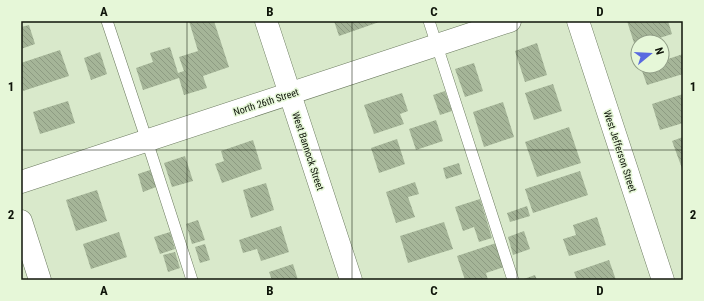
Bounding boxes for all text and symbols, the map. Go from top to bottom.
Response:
text: A [100,4,108,19]
text: B [266,4,274,19]
text: C [430,4,438,19]
text: D [596,4,604,19]
north arrow [630,34,670,74]
text: N [652,46,666,57]
text: 1 [8,79,14,94]
text: 1 [690,79,696,94]
street label: North 26th Street [232,86,300,118]
street label: West Jefferson Street [602,109,638,193]
street label: West Bannock Street [290,110,326,192]
text: 2 [8,207,15,222]
text: 2 [690,207,697,222]
text: A [100,283,108,298]
text: B [266,283,274,298]
text: C [430,283,438,298]
text: D [596,283,604,298]

